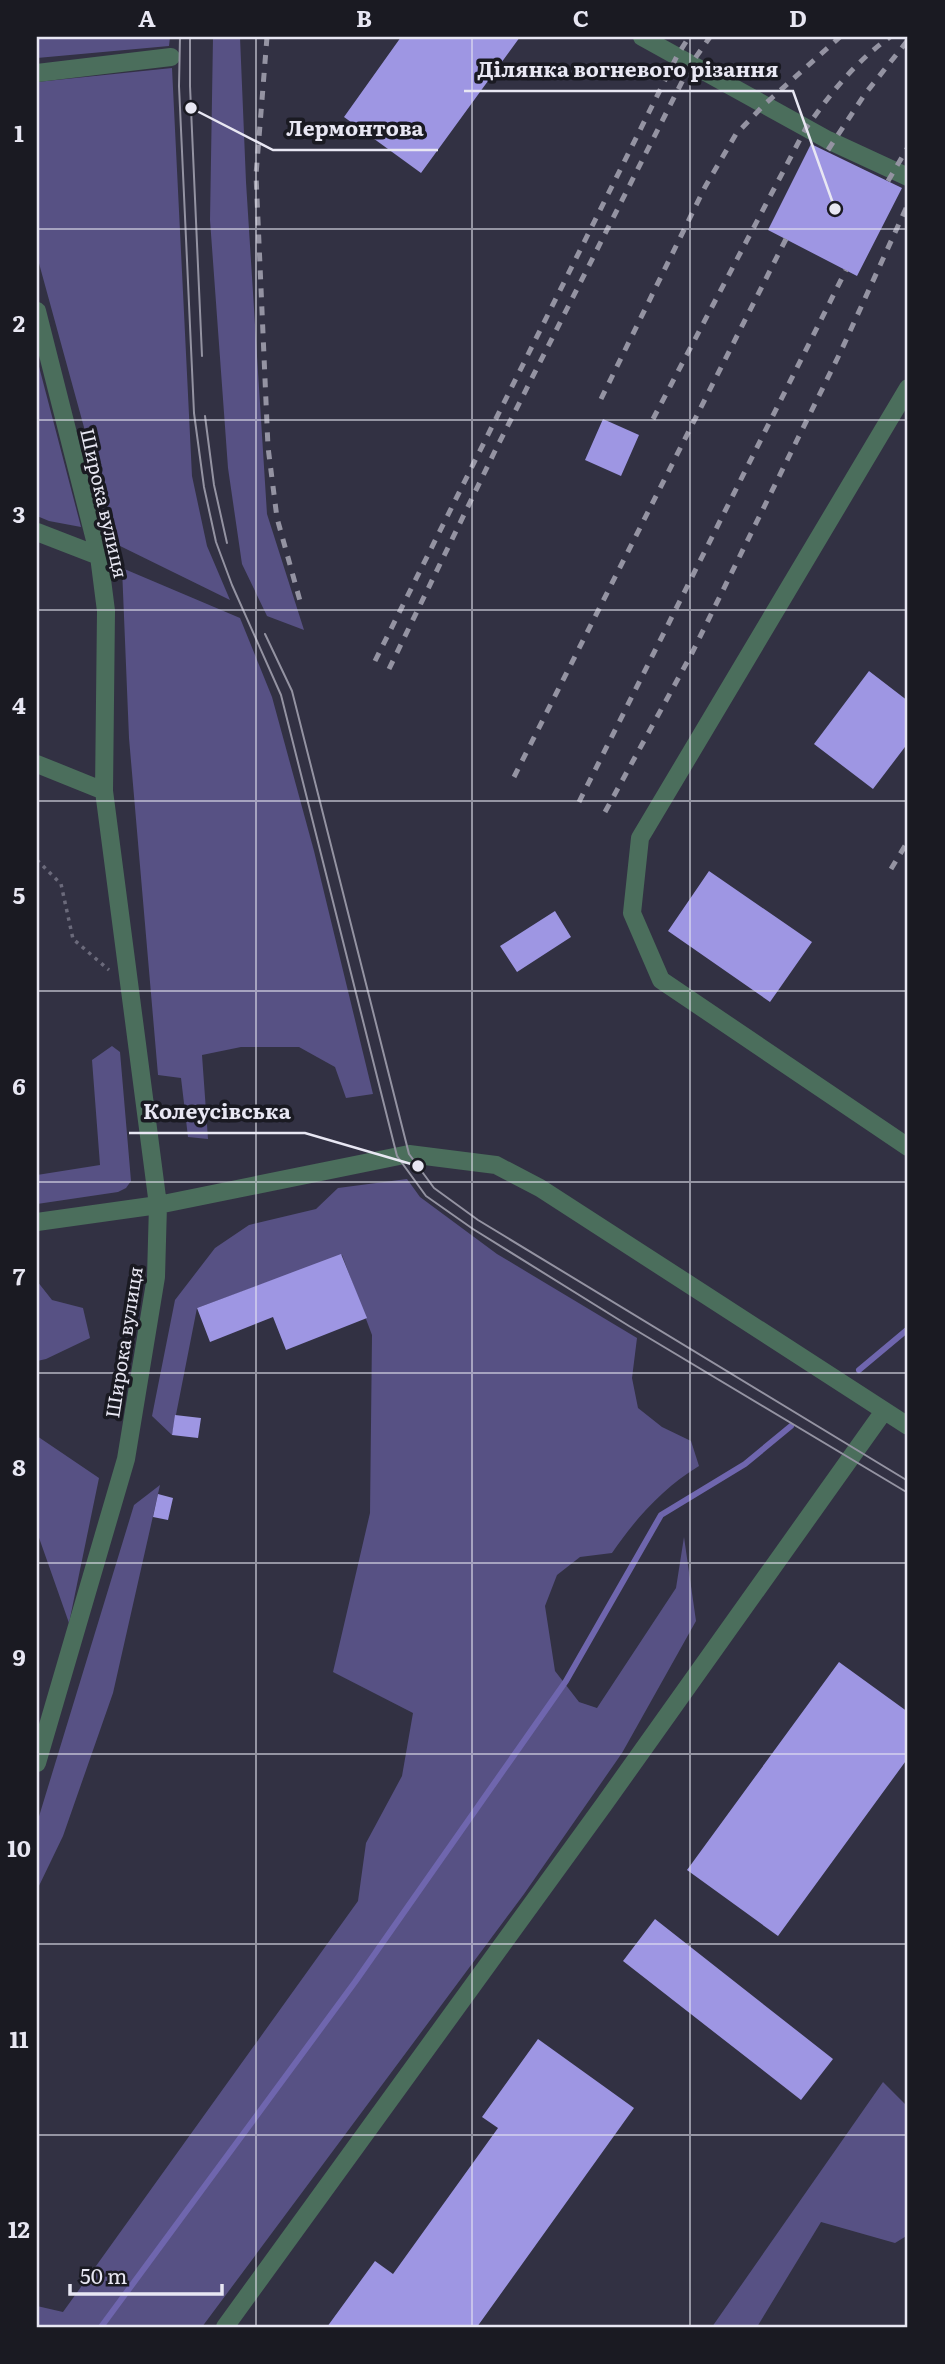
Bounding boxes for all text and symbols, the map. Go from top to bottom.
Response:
text: A [138,0,156,34]
text: B [356,0,372,34]
text: C [573,0,589,34]
text: D [789,0,807,34]
callout: Ділянка вогневого різання [464,49,793,91]
text: Ділянка вогневого різання [477,52,779,83]
callout: Лермонтова [273,108,438,150]
text: Лермонтова [286,111,425,142]
text: 1 [14,115,24,149]
text: 2 [13,305,25,339]
street label: Широка вулиця [74,425,136,581]
text: 3 [13,496,25,530]
text: 4 [12,687,26,721]
text: 5 [13,877,25,911]
text: 6 [12,1068,26,1102]
callout: Колеусівська [129,1091,305,1133]
text: Колеусівська [143,1094,292,1125]
text: 7 [13,1258,26,1292]
street label: Широка вулиця [97,1264,149,1420]
text: 8 [12,1449,26,1483]
text: 9 [12,1639,26,1673]
text: 10 [7,1830,31,1864]
text: 11 [9,2021,29,2055]
text: 12 [8,2211,30,2245]
scale bar [70,2252,222,2296]
text: 50 m [80,2259,127,2290]

